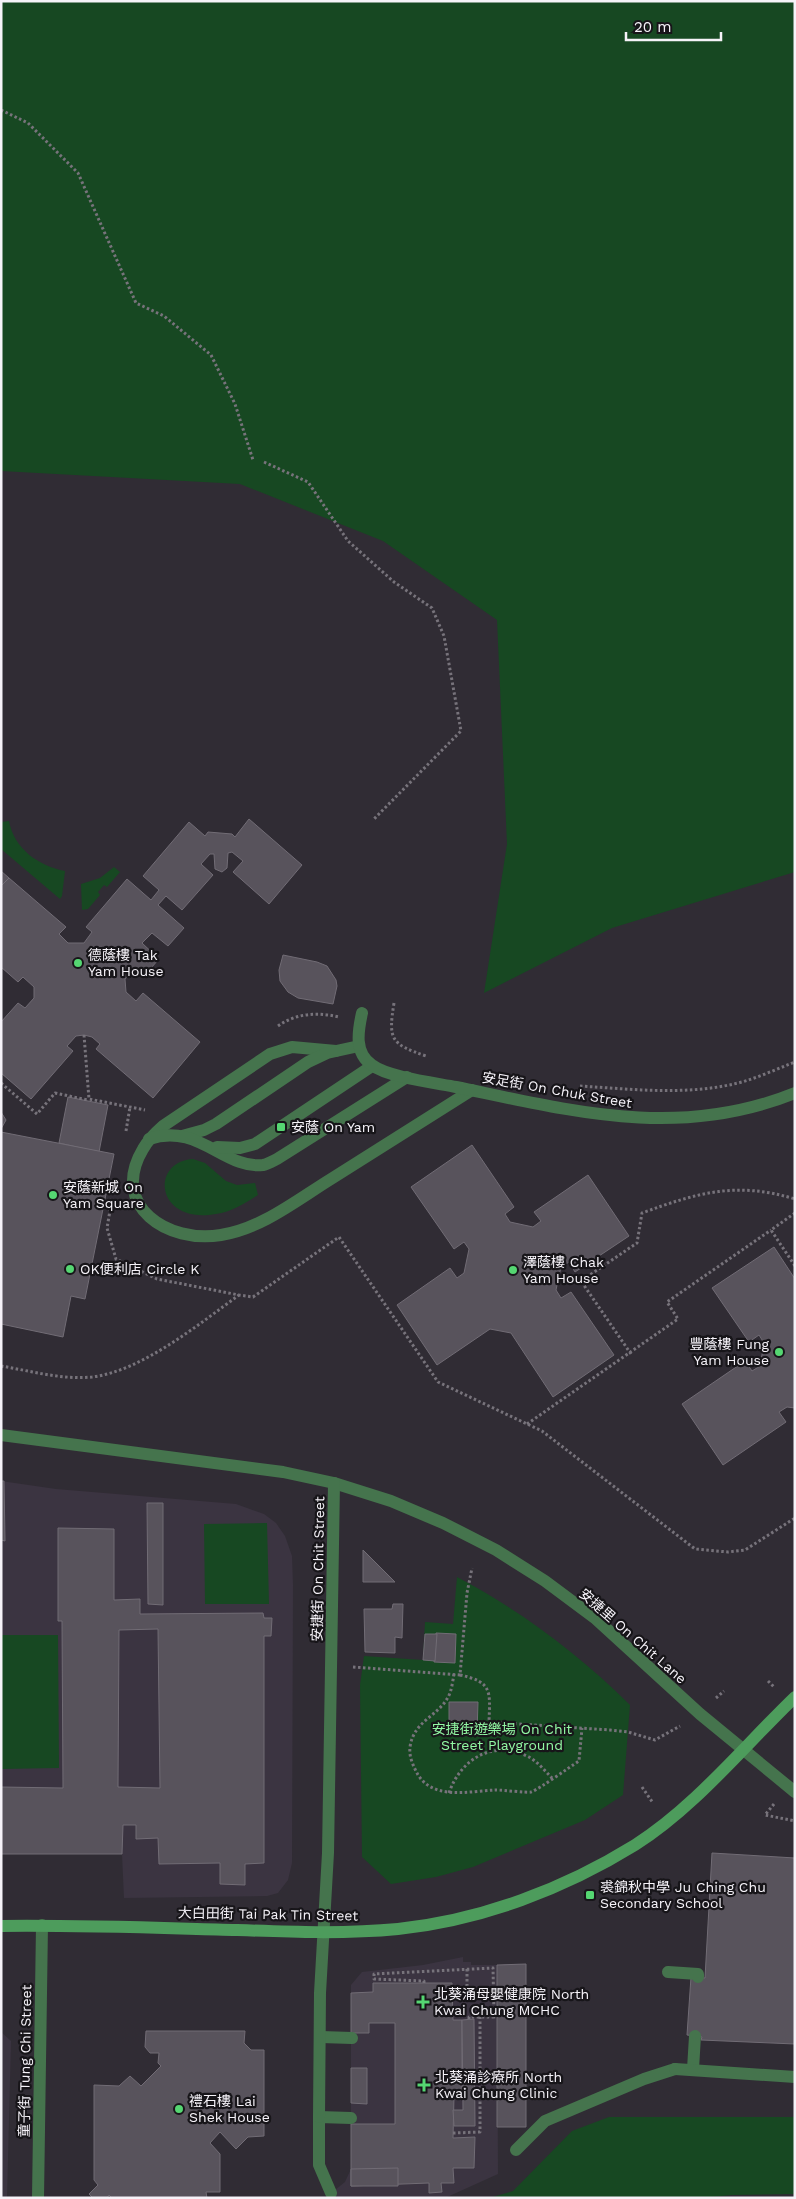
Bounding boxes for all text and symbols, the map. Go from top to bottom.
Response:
scale bar [626,10,721,42]
text: 20 m [634,18,672,36]
place label: 德蔭樓 Tak Yam House [88,947,164,979]
marker: 德蔭樓 Tak Yam House [72,957,84,969]
street label: 安足街 On Chuk Street [481,1069,633,1111]
place label: 安蔭 On Yam [291,1119,375,1135]
marker: 安蔭 On Yam [275,1121,287,1133]
place label: 安蔭新城 On Yam Square [63,1179,144,1211]
marker: 安蔭新城 On Yam Square [47,1189,59,1201]
place label: 澤蔭樓 Chak Yam House [523,1254,604,1286]
place label: OK便利店 Circle K [80,1261,199,1277]
marker: OK便利店 Circle K [64,1263,76,1275]
marker: 澤蔭樓 Chak Yam House [507,1264,519,1276]
place label: 豐蔭樓 Fung Yam House [690,1336,770,1368]
marker: 豐蔭樓 Fung Yam House [773,1346,785,1358]
street label: 安捷街 On Chit Street [309,1496,327,1642]
street label: 安捷里 On Chit Lane [576,1585,690,1687]
park label: 安捷街遊樂場 On Chit Street Playground [432,1721,572,1753]
place label: 裘錦秋中學 Ju Ching Chu Secondary School [600,1879,766,1911]
marker: 裘錦秋中學 Ju Ching Chu Secondary School [584,1889,596,1901]
street label: 大白田街 Tai Pak Tin Street [178,1904,358,1924]
street label: 童子街 Tung Chi Street [16,1984,34,2138]
place label: 北葵涌母嬰健康院 North Kwai Chung MCHC [434,1986,589,2018]
marker: 北葵涌母嬰健康院 North Kwai Chung MCHC [416,1995,430,2009]
place label: 北葵涌診療所 North Kwai Chung Clinic [435,2069,562,2101]
marker: 北葵涌診療所 North Kwai Chung Clinic [417,2078,431,2092]
place label: 禮石樓 Lai Shek House [189,2093,270,2125]
marker: 禮石樓 Lai Shek House [173,2103,185,2115]

